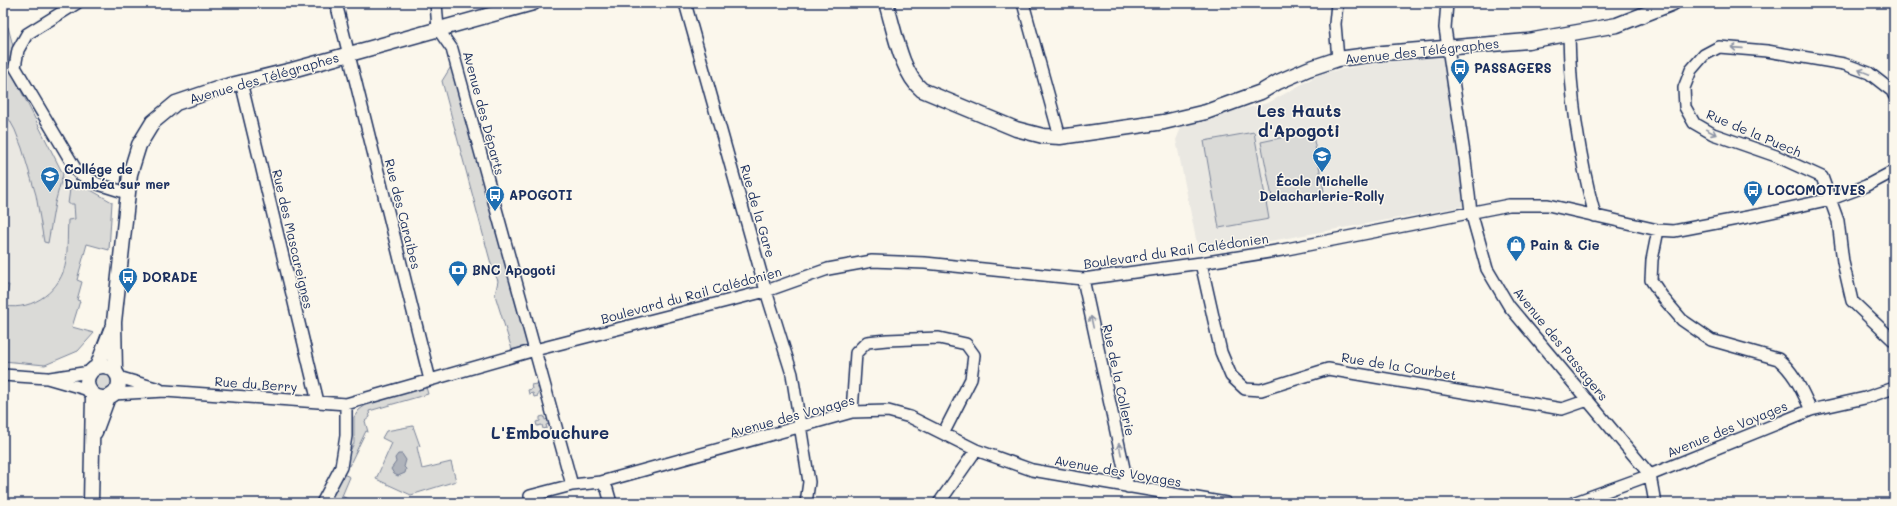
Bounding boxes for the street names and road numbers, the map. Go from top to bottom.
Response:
street label: Avenue des Télégraphes [1344,34,1500,67]
street label: Avenue des Télégraphes [187,48,341,107]
street label: Avenue des Départs [460,49,509,177]
street label: Rue de la Puech [1704,105,1804,160]
street label: Rue des Caraibes [382,157,425,271]
street label: Rue de la Gare [737,162,780,259]
street label: Rue des Mascareignes [269,167,318,310]
street label: Boulevard du Rail Calédonien [1082,229,1269,272]
street label: Boulevard du Rail Calédonien [599,262,783,327]
street label: Avenue des Passagers [1510,283,1612,404]
street label: Rue de la Collerie [1099,322,1140,437]
street label: Rue de la Courbet [1340,348,1458,383]
street label: Rue du Berry [214,372,298,395]
street label: Avenue des Voyages [727,391,856,440]
street label: Avenue des Voyages [1664,397,1790,461]
street label: Avenue des Voyages [1053,451,1183,490]

